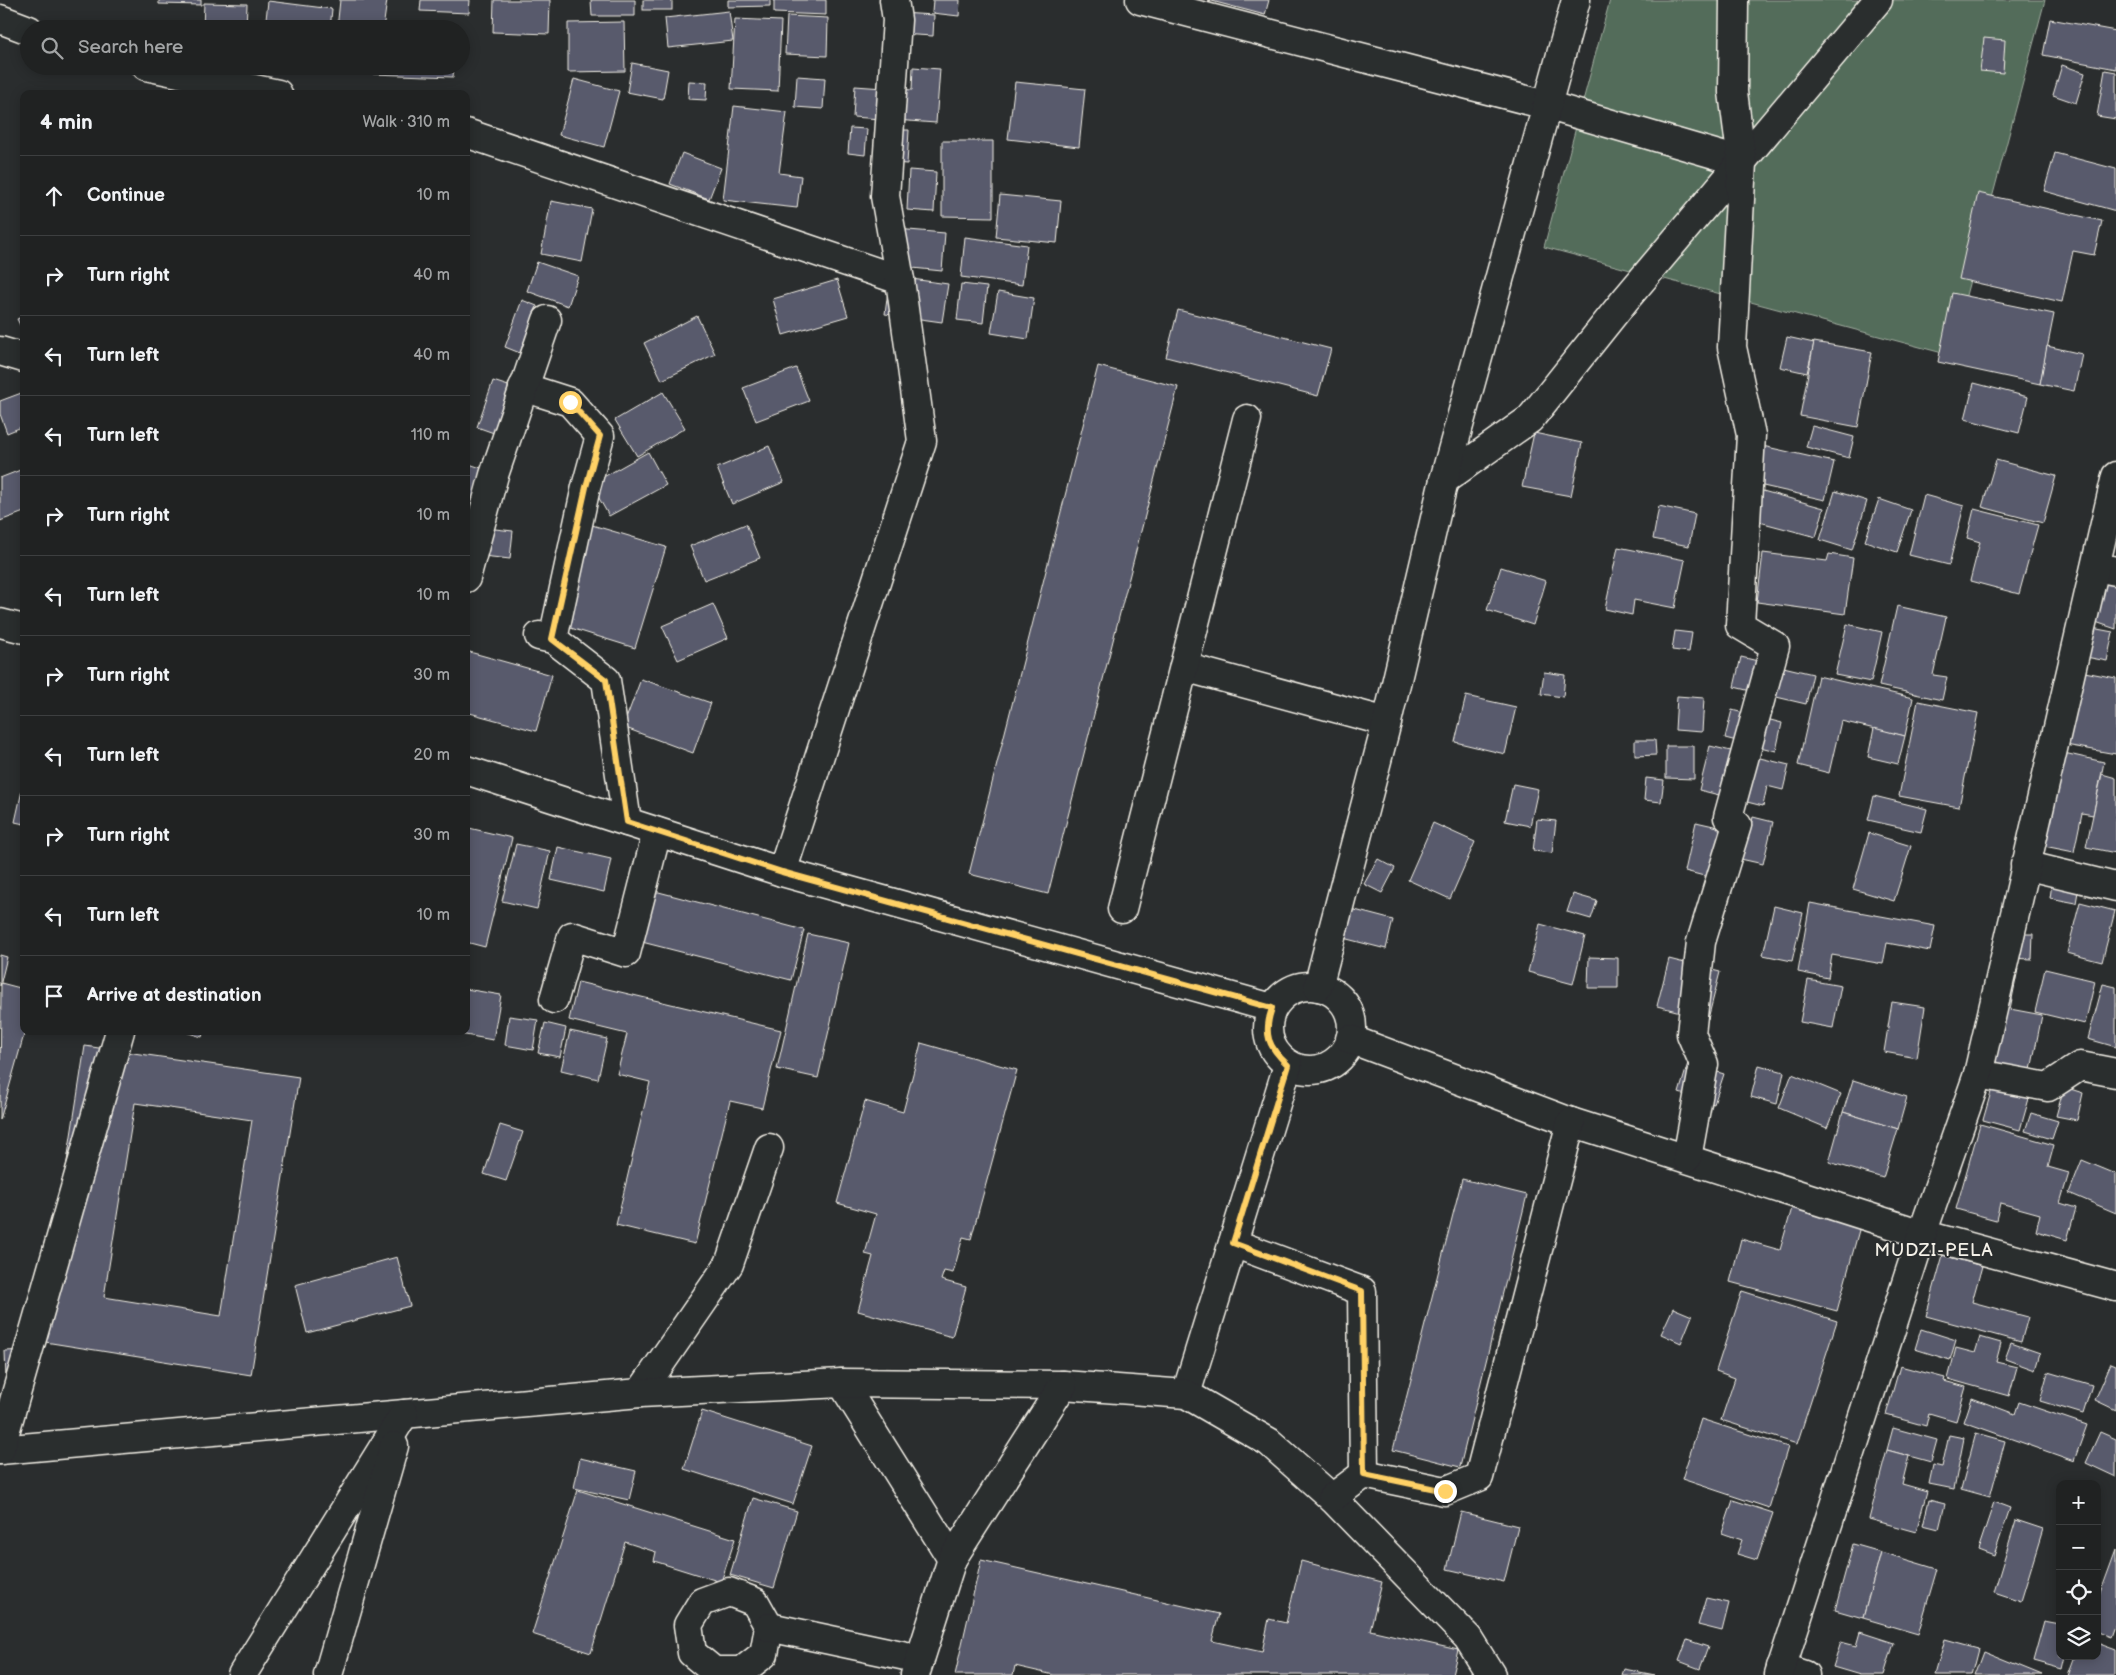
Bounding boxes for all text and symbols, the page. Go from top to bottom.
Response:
search box [20,20,470,75]
icon: search [38,34,66,62]
text: Search here [78,36,183,59]
text: 4 min [40,110,93,135]
text: Walk · 310 m [362,113,450,132]
icon: ahead [40,182,68,210]
text: Continue [87,184,165,207]
text: 10 m [417,186,450,205]
icon: right [40,262,68,290]
text: Turn right [87,264,170,287]
text: 40 m [413,266,450,285]
icon: left [40,342,68,370]
text: Turn left [87,344,159,367]
text: 40 m [413,346,450,365]
route start [559,391,582,414]
icon: left [40,422,68,450]
text: Turn left [87,424,159,447]
text: 110 m [411,426,450,445]
icon: right [40,502,68,530]
text: Turn right [87,504,170,527]
text: 10 m [417,506,450,525]
icon: left [40,582,68,610]
text: Turn left [87,584,159,607]
text: 10 m [417,586,450,605]
icon: right [40,662,68,690]
text: Turn right [87,664,170,687]
text: 30 m [413,666,450,685]
icon: left [40,742,68,770]
text: Turn left [87,744,159,767]
text: 20 m [414,746,450,765]
icon: right [40,822,68,850]
text: Turn right [87,824,170,847]
text: 30 m [413,826,450,845]
icon: left [40,902,68,930]
text: Turn left [87,904,159,927]
text: 10 m [417,906,450,925]
icon: arrive [40,982,68,1010]
text: Arrive at destination [87,984,262,1007]
district label: MUDZI-PELA [1875,1240,1993,1261]
route end [1434,1480,1457,1503]
map controls [2056,1480,2101,1660]
button: + [2056,1480,2101,1525]
button: − [2056,1525,2101,1570]
button: locate [2056,1570,2101,1615]
button: layers [2056,1615,2101,1660]

